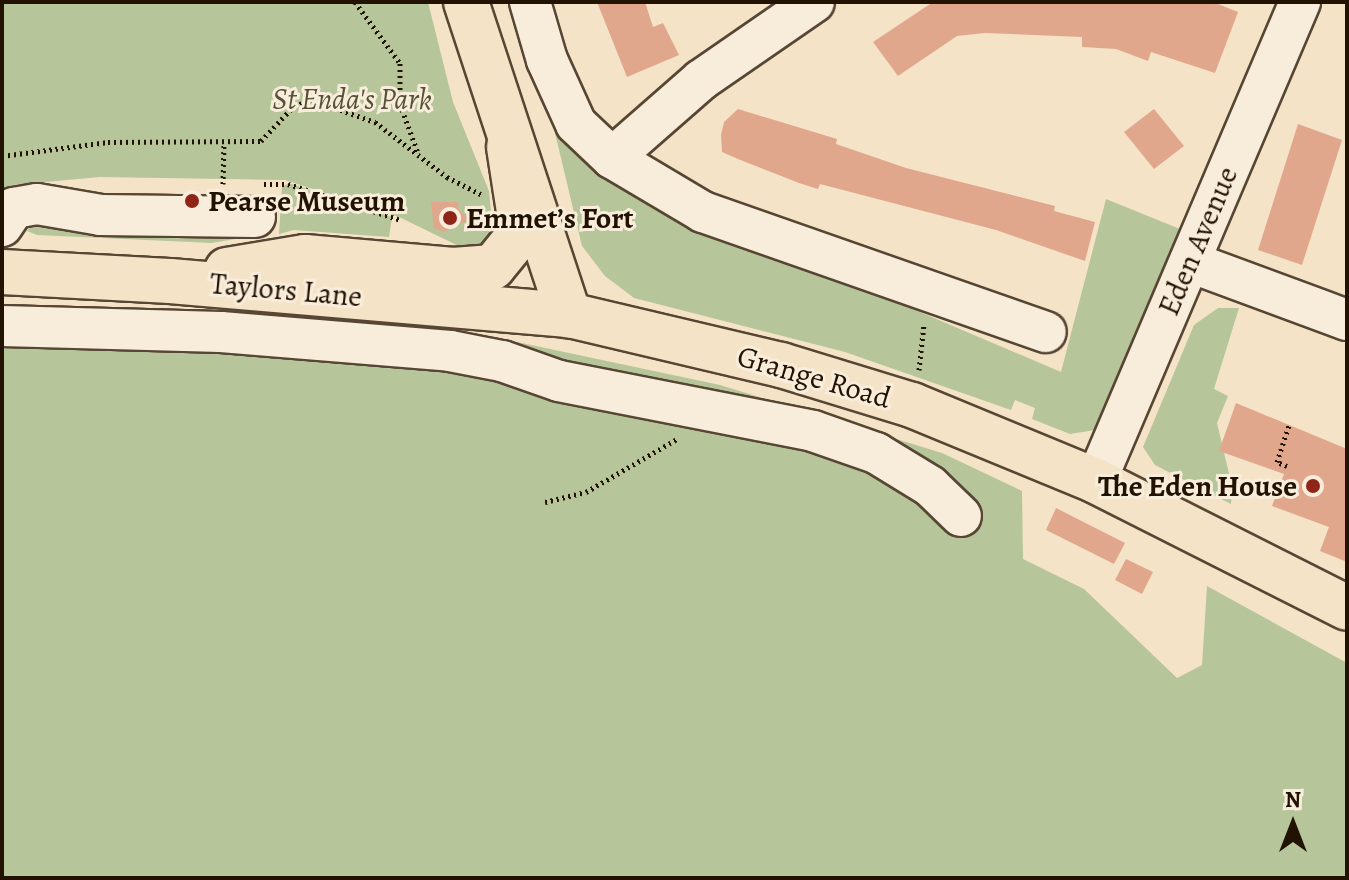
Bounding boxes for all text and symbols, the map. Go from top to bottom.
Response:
park label: St Enda's Park [272,81,432,117]
street label: Eden Avenue [1151,161,1245,321]
place label: Pearse Museum [208,183,405,219]
marker: Pearse Museum [183,192,201,210]
place label: Emmet’s Fort [466,200,634,236]
marker: Emmet’s Fort [441,209,459,227]
street label: Taylors Lane [208,265,364,315]
street label: Grange Road [733,338,895,416]
place label: The Eden House [1098,468,1297,504]
marker: The Eden House [1304,477,1322,495]
north arrow [1253,784,1333,864]
text: N [1285,785,1301,815]

